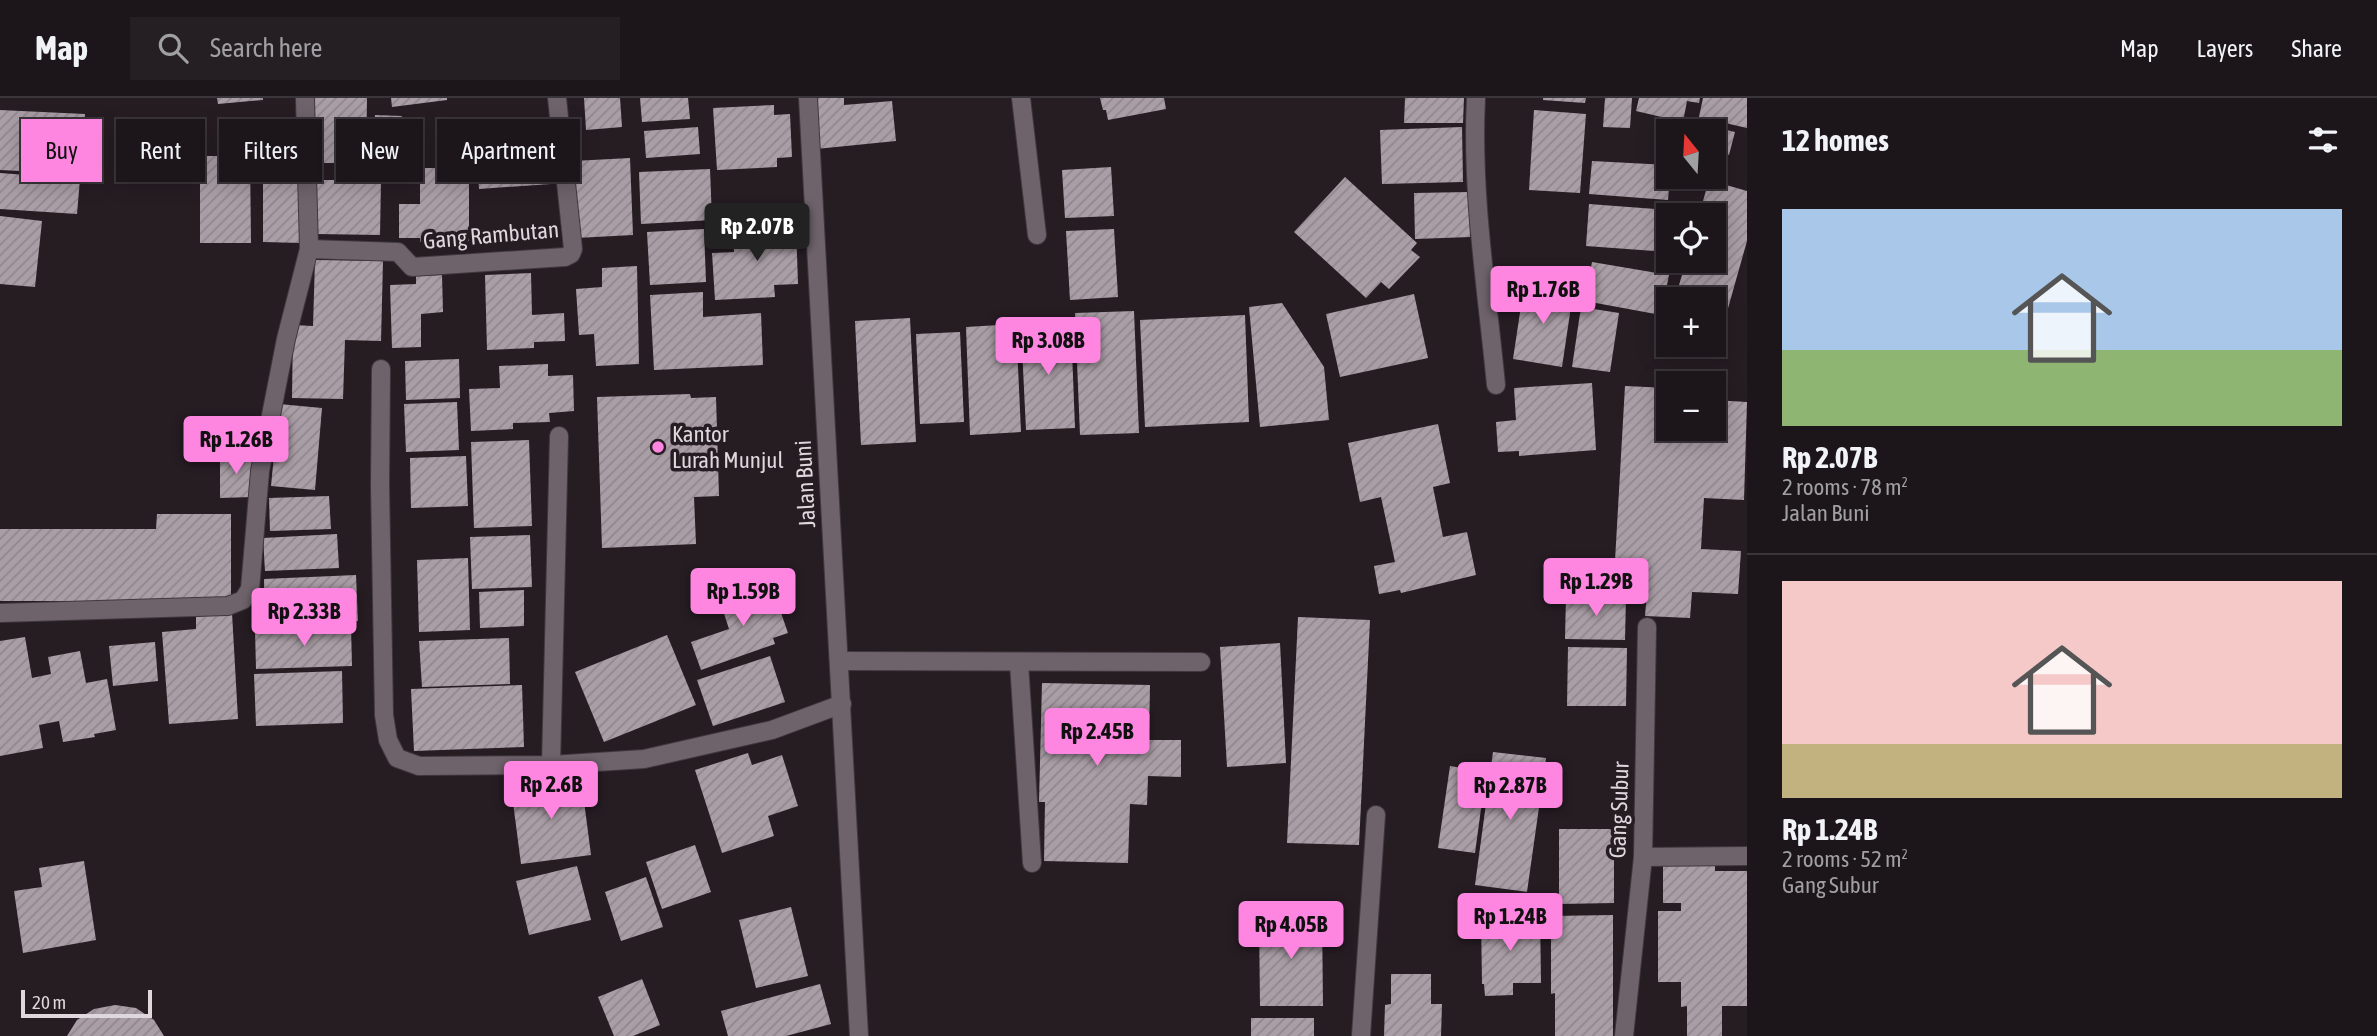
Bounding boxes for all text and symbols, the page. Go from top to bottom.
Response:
search box [130,17,620,80]
text: Map [35,29,88,67]
icon: search [154,29,192,67]
text: Search here [210,33,322,63]
text: Map [2120,35,2159,62]
text: Layers [2197,35,2253,62]
text: Share [2291,35,2342,62]
chip: Buy [21,119,102,182]
chip: Rent [116,119,205,182]
chip: Filters [219,119,322,182]
chip: New [336,119,423,182]
chip: Apartment [437,119,580,182]
north arrow [1656,119,1726,189]
map controls [1656,119,1726,441]
icon: filters [2304,121,2342,159]
text: 12 homes [1782,123,1889,157]
button: locate [1656,203,1726,273]
pin: Rp 2.07B [685,204,829,263]
text: Rp 2.07B [721,213,793,239]
street label: Gang Rambutan [422,216,560,254]
icon: home [1999,255,2125,381]
pin: Rp 1.76B [1471,266,1615,326]
text: Rp 1.76B [1507,276,1579,302]
button: + [1656,287,1726,357]
pin: Rp 3.08B [976,317,1120,377]
text: Rp 3.08B [1012,327,1084,353]
button: − [1656,371,1726,441]
pin: Rp 1.26B [164,416,308,476]
place label: Kantor Lurah Munjul [672,421,784,473]
text: Rp 1.26B [200,426,272,452]
marker: Kantor Lurah Munjul [650,439,666,455]
street label: Jalan Buni [790,440,820,528]
text: Rp 2.07B [1782,440,1877,474]
text: 2 rooms · 78 m² [1782,474,1908,500]
text: Jalan Buni [1782,500,1870,526]
pin: Rp 1.29B [1524,559,1668,618]
pin: Rp 1.59B [671,568,815,628]
text: Rp 1.29B [1560,568,1632,594]
text: Rp 1.59B [707,578,779,604]
pin: Rp 2.33B [232,588,376,648]
text: Rp 2.33B [268,598,340,624]
icon: home [1999,627,2125,753]
pin: Rp 2.45B [1025,708,1169,768]
text: Rp 2.45B [1061,718,1133,744]
street label: Gang Subur [1604,760,1634,859]
pin: Rp 2.6B [486,762,616,821]
pin: Rp 2.87B [1438,762,1582,822]
text: Rp 2.6B [520,771,582,797]
text: Rp 2.87B [1474,772,1546,798]
text: Rp 1.24B [1782,812,1877,846]
text: 2 rooms · 52 m² [1782,846,1908,872]
text: Gang Subur [1782,872,1879,898]
pin: Rp 1.24B [1438,894,1582,953]
pin: Rp 4.05B [1219,902,1363,961]
text: Rp 1.24B [1474,903,1546,929]
text: Rp 4.05B [1255,911,1327,937]
scale bar [21,987,152,1019]
text: 20 m [32,991,66,1013]

